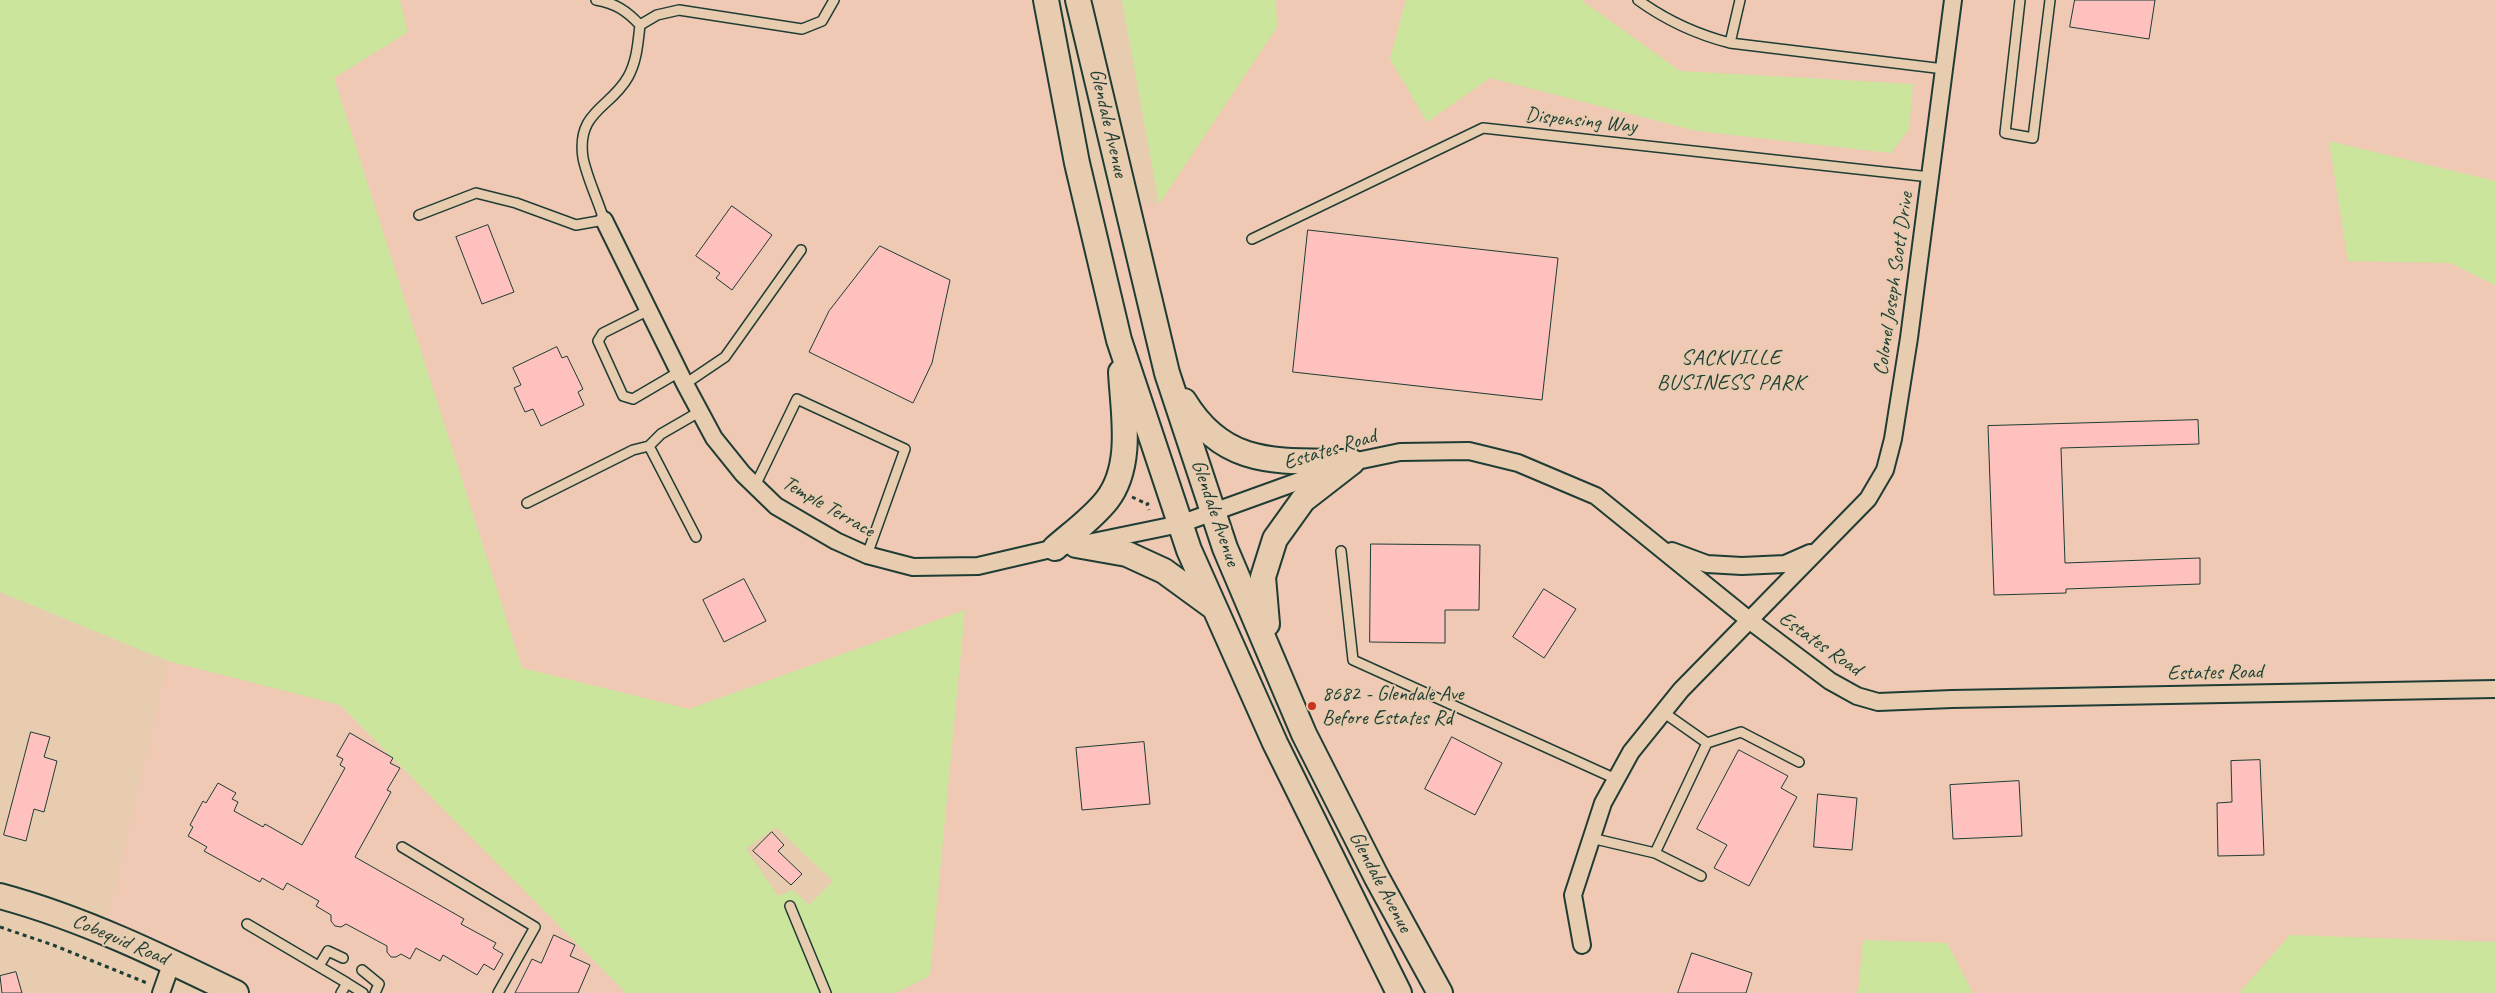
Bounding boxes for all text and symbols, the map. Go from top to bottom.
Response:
street label: Glendale Avenue [1083,66,1133,180]
street label: Dispensing Way [1524,103,1638,139]
street label: Colonel Joseph Scott Drive [1869,191,1919,377]
district label: SACKVILLE BUSINESS PARK [1656,345,1806,396]
street label: Estates Road [1281,424,1379,476]
street label: Glendale Avenue [1185,457,1245,569]
street label: Temple Terrace [777,470,879,544]
street label: Estates Road [1774,606,1866,682]
street label: Estates Road [2167,660,2263,686]
place label: 8682 - Glendale Ave Before Estates Rd [1322,681,1463,731]
marker: 8682 - Glendale Ave Before Estates Rd [1306,700,1318,712]
street label: Glendale Avenue [1343,827,1417,937]
street label: Cobequid Road [68,909,172,971]

